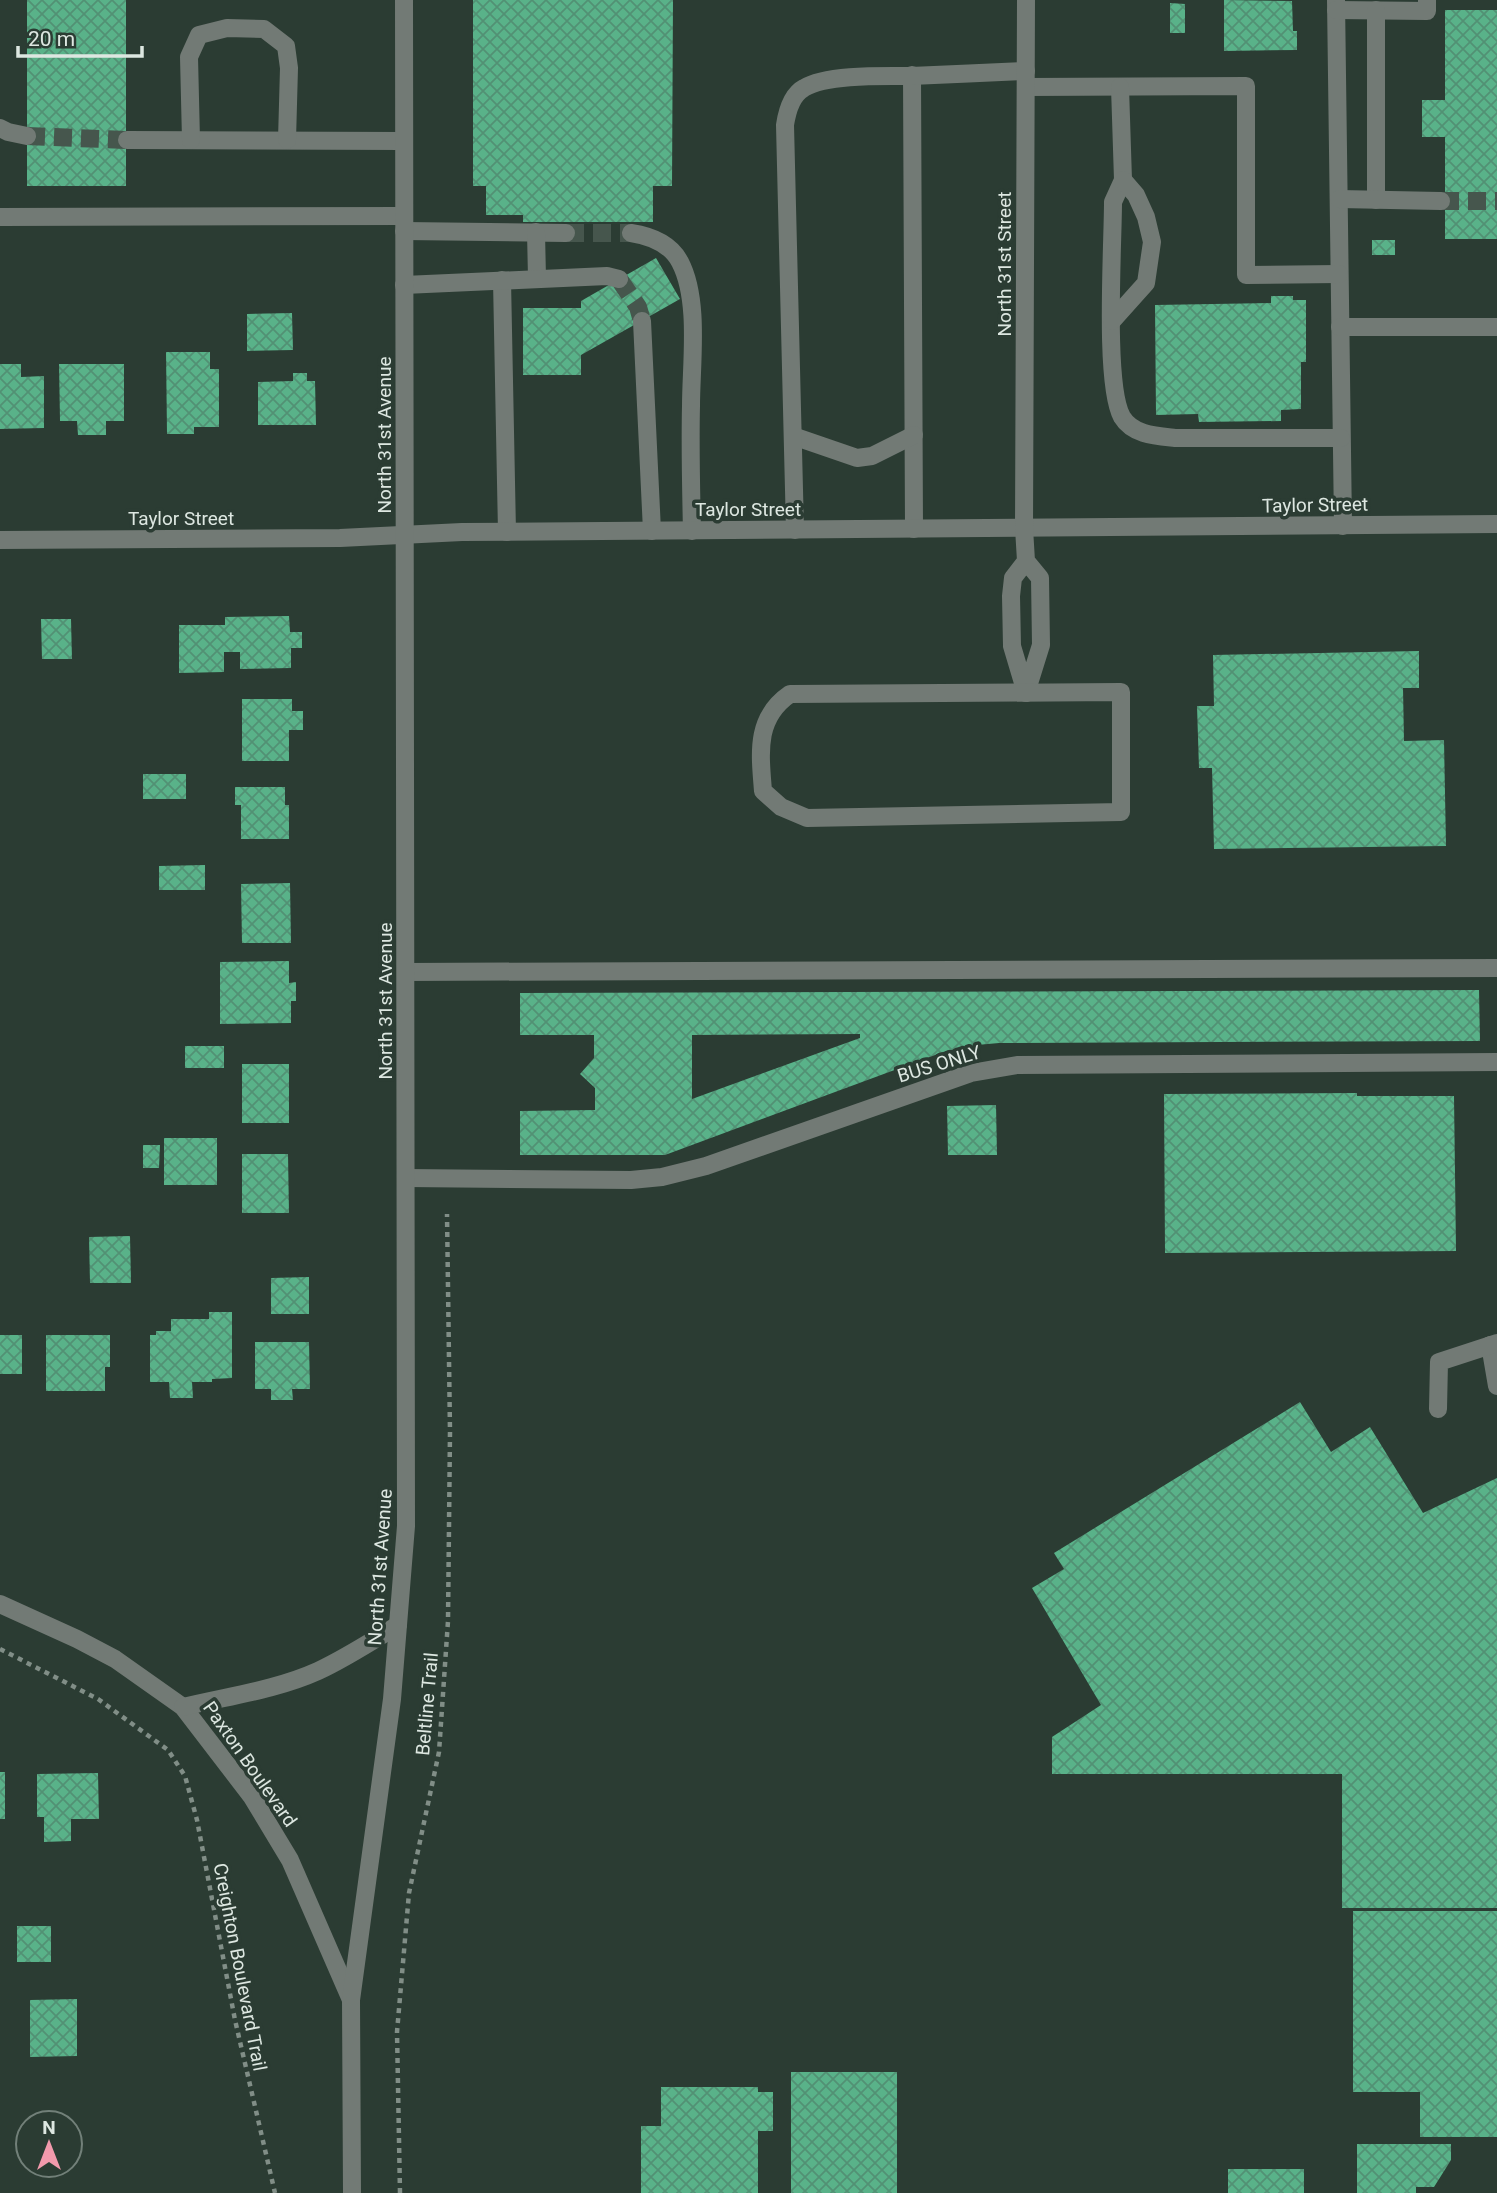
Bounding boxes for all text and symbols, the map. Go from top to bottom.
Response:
scale bar [18,14,142,58]
text: 20 m [28,27,75,51]
street label: North 31st Street [993,192,1016,336]
street label: North 31st Avenue [373,357,396,513]
street label: Taylor Street [1262,493,1368,517]
street label: Taylor Street [695,498,801,521]
street label: Taylor Street [128,507,234,530]
street label: North 31st Avenue [374,923,397,1079]
street label: BUS ONLY [894,1040,984,1088]
street label: North 31st Avenue [363,1488,397,1646]
street label: Beltline Trail [411,1652,443,1756]
street label: Paxton Boulevard [198,1697,302,1831]
street label: Creighton Boulevard Trail [209,1861,271,2073]
north arrow [14,2109,84,2179]
text: N [42,2116,56,2139]

